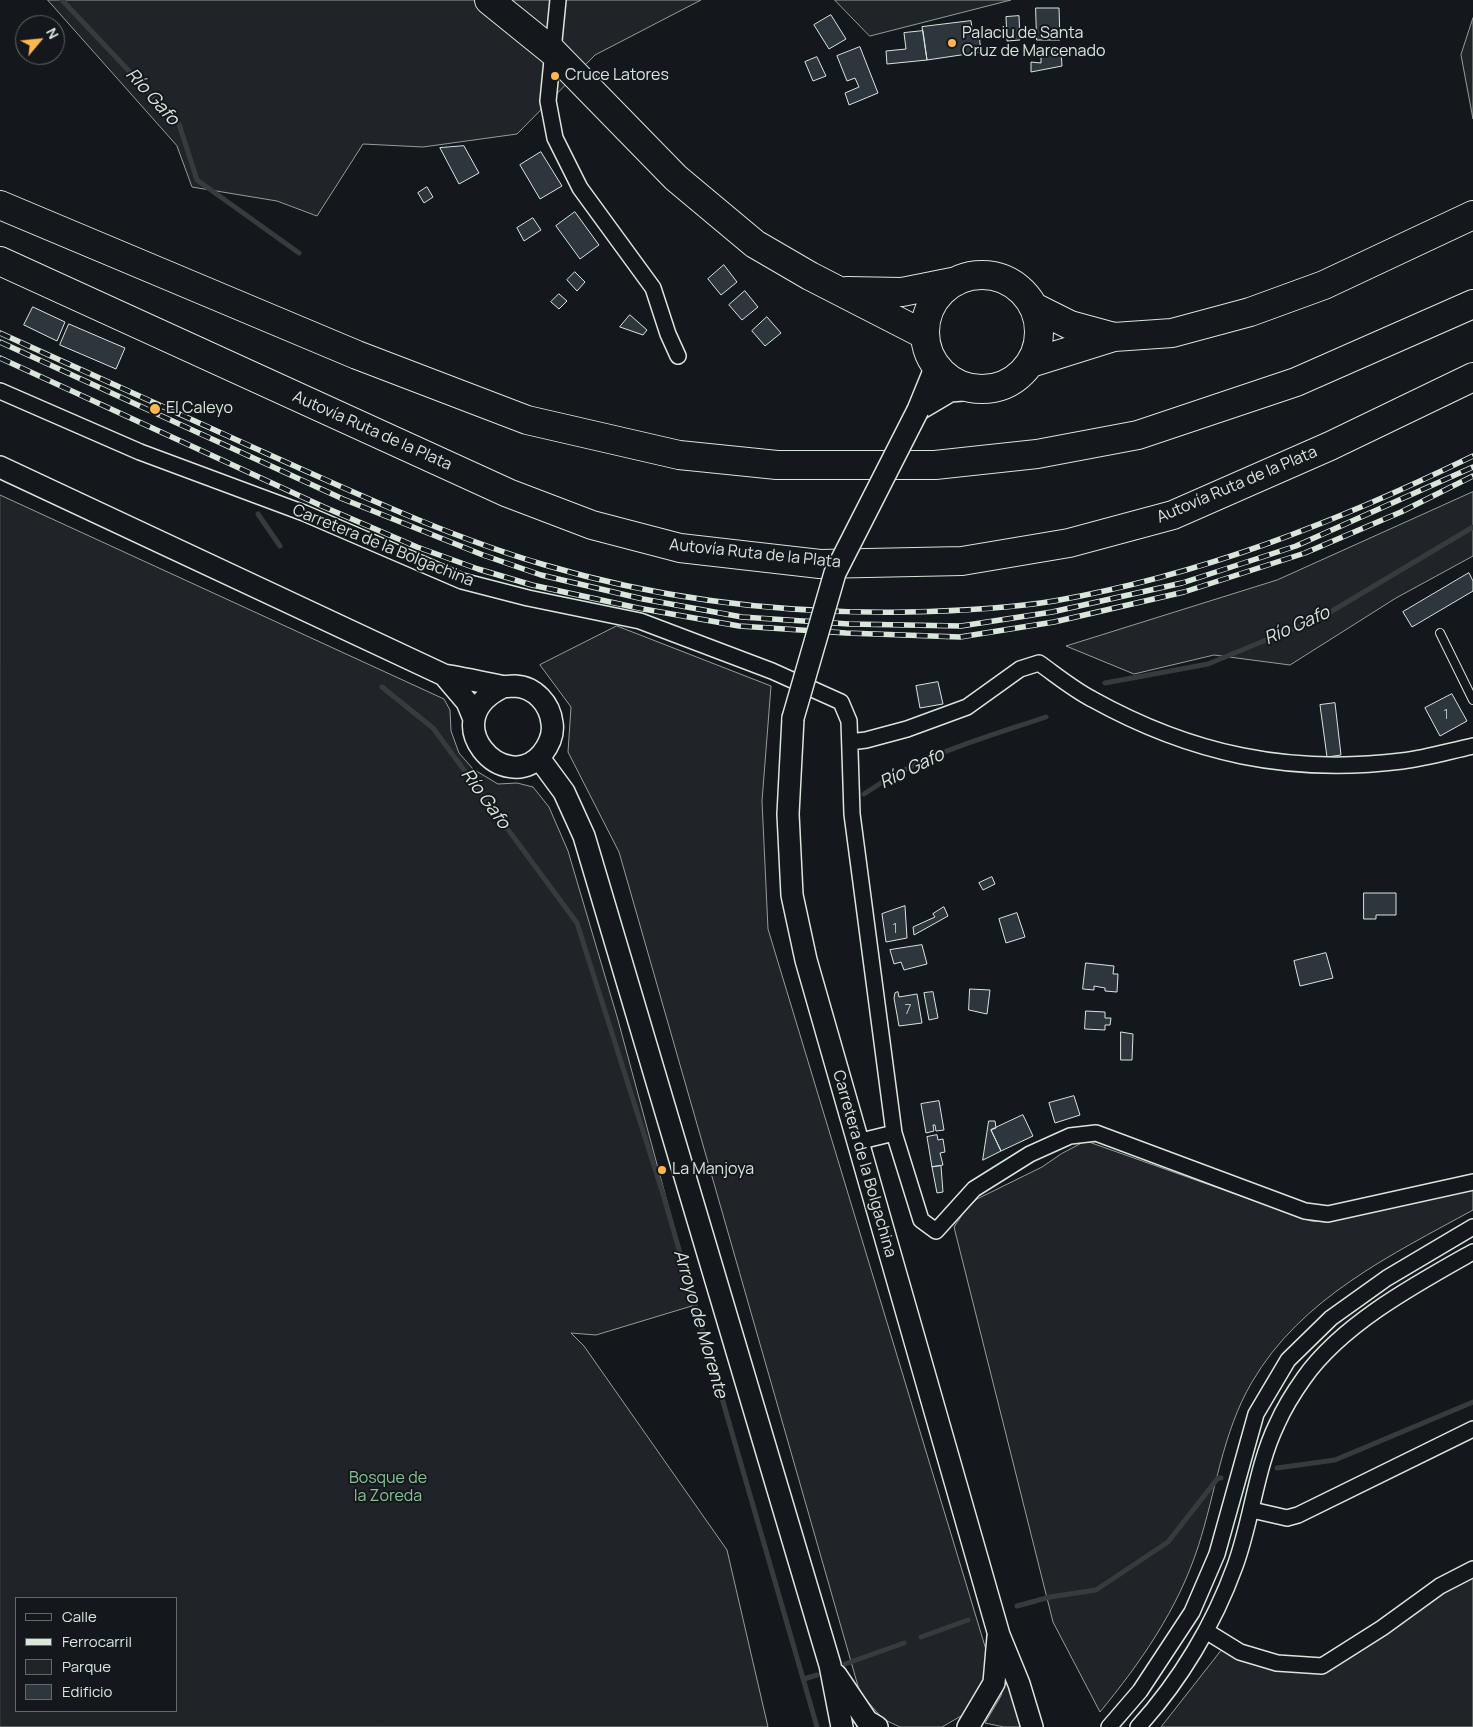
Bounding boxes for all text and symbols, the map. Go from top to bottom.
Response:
north arrow [15,15,65,65]
text: N [42,24,64,42]
place label: Palaciu de Santa Cruz de Marcenado [962,24,1105,62]
marker: Palaciu de Santa Cruz de Marcenado [946,37,958,49]
water label: Río Gafo [121,64,183,130]
place label: Cruce Latores [565,66,669,86]
marker: Cruce Latores [549,70,561,82]
street label: Autovía Ruta de la Plata [289,387,455,475]
place label: El Caleyo [166,399,233,419]
marker: El Caleyo [148,402,162,416]
street label: Autovía Ruta de la Plata [1154,442,1320,528]
street label: Carretera de la Bolgachina [290,501,476,591]
street label: Autovía Ruta de la Plata [668,535,842,573]
water label: Río Gafo [1261,602,1333,650]
house number: 1 [1443,707,1449,723]
water label: Río Gafo [876,744,948,794]
water label: Río Gafo [456,765,514,833]
house number: 1 [892,921,898,937]
house number: 7 [904,1002,912,1018]
street label: Carretera de la Bolgachina [828,1068,900,1260]
place label: La Manjoya [672,1160,754,1180]
marker: La Manjoya [656,1164,668,1176]
water label: Arroyo de Morente [669,1247,731,1401]
park label: Bosque de la Zoreda [349,1469,427,1507]
legend [15,1597,178,1712]
text: Calle [62,1606,97,1627]
text: Ferrocarril [62,1631,132,1652]
text: Parque [62,1656,111,1677]
text: Edificio [62,1681,112,1702]

